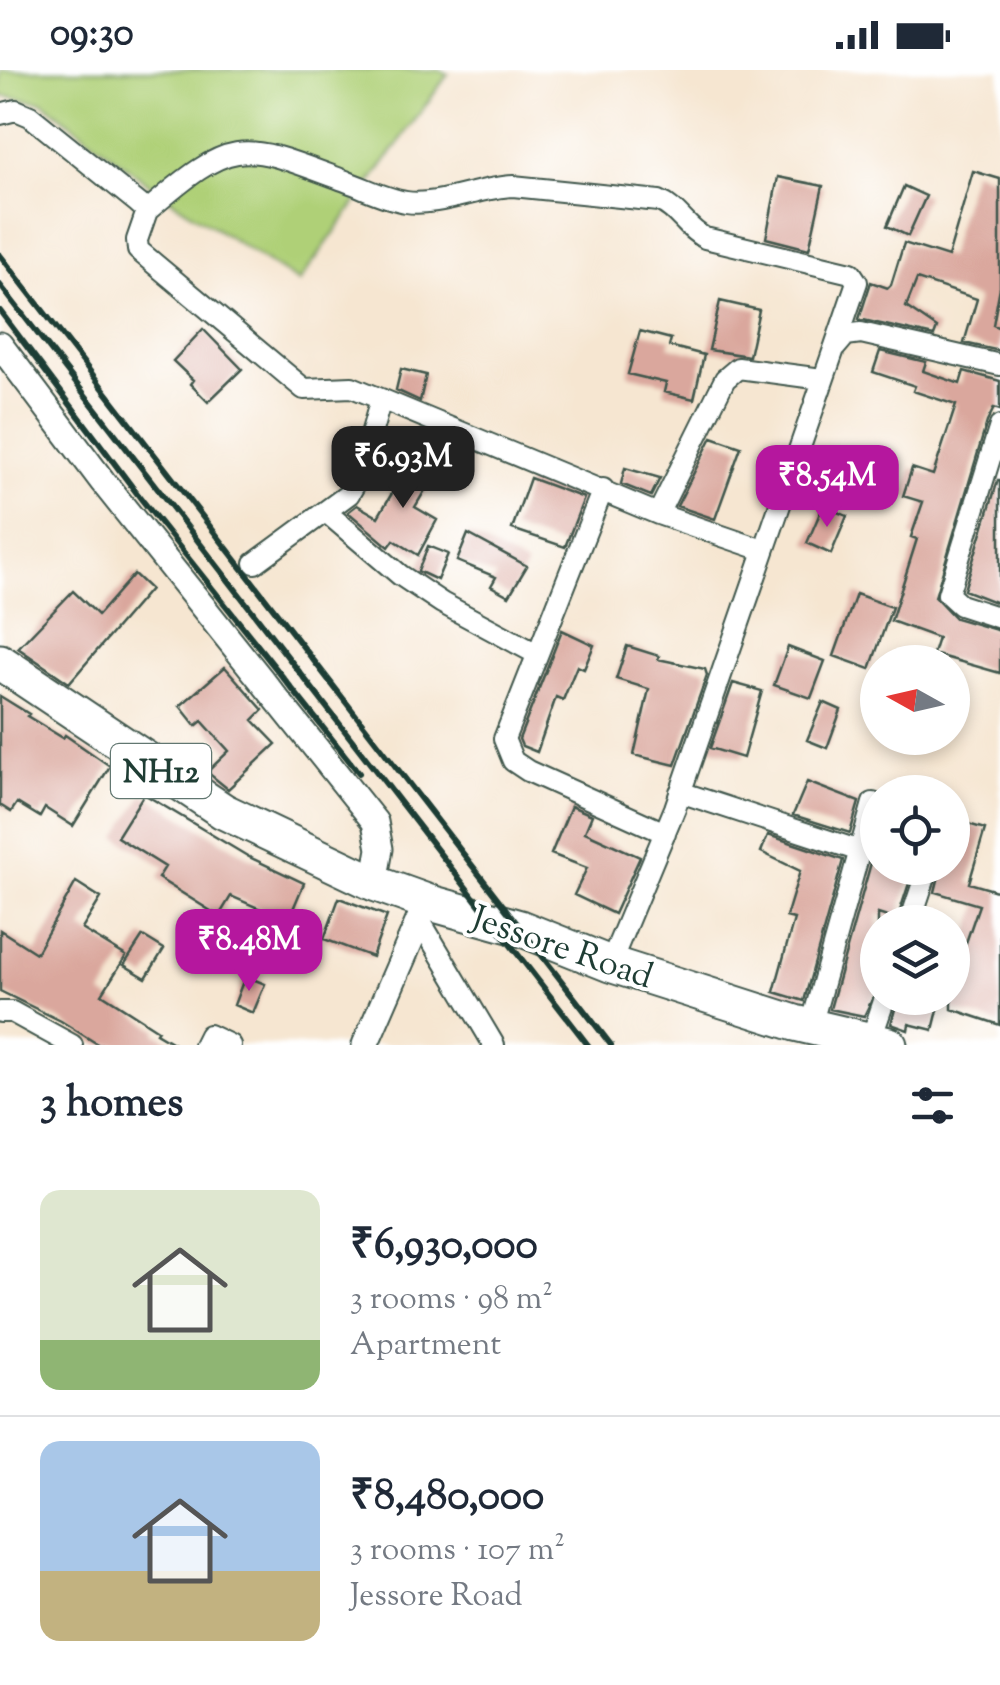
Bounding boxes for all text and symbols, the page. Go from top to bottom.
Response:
text: 09:30 [50,8,134,62]
pin: ₹6.93M [322,426,484,511]
text: ₹6.93M [354,435,452,481]
pin: ₹8.54M [746,445,908,530]
text: ₹8.54M [778,454,876,500]
north arrow [860,645,970,755]
map controls [860,645,970,1015]
road number: NH12 [111,744,211,798]
button: locate [860,775,970,885]
street label: Jessore Road [462,894,660,1004]
button: layers [860,905,970,1015]
pin: ₹8.48M [168,909,330,994]
text: ₹8.48M [197,918,301,964]
text: 3 homes [40,1075,184,1135]
icon: filters [905,1078,960,1133]
text: ₹6,930,000 [350,1217,538,1277]
icon: home [120,1230,240,1350]
text: 3 rooms · 98 m² [350,1277,553,1323]
text: Apartment [350,1323,501,1369]
text: ₹8,480,000 [350,1468,544,1528]
icon: home [120,1481,240,1601]
text: 3 rooms · 107 m² [350,1528,565,1574]
text: Jessore Road [350,1574,523,1620]

